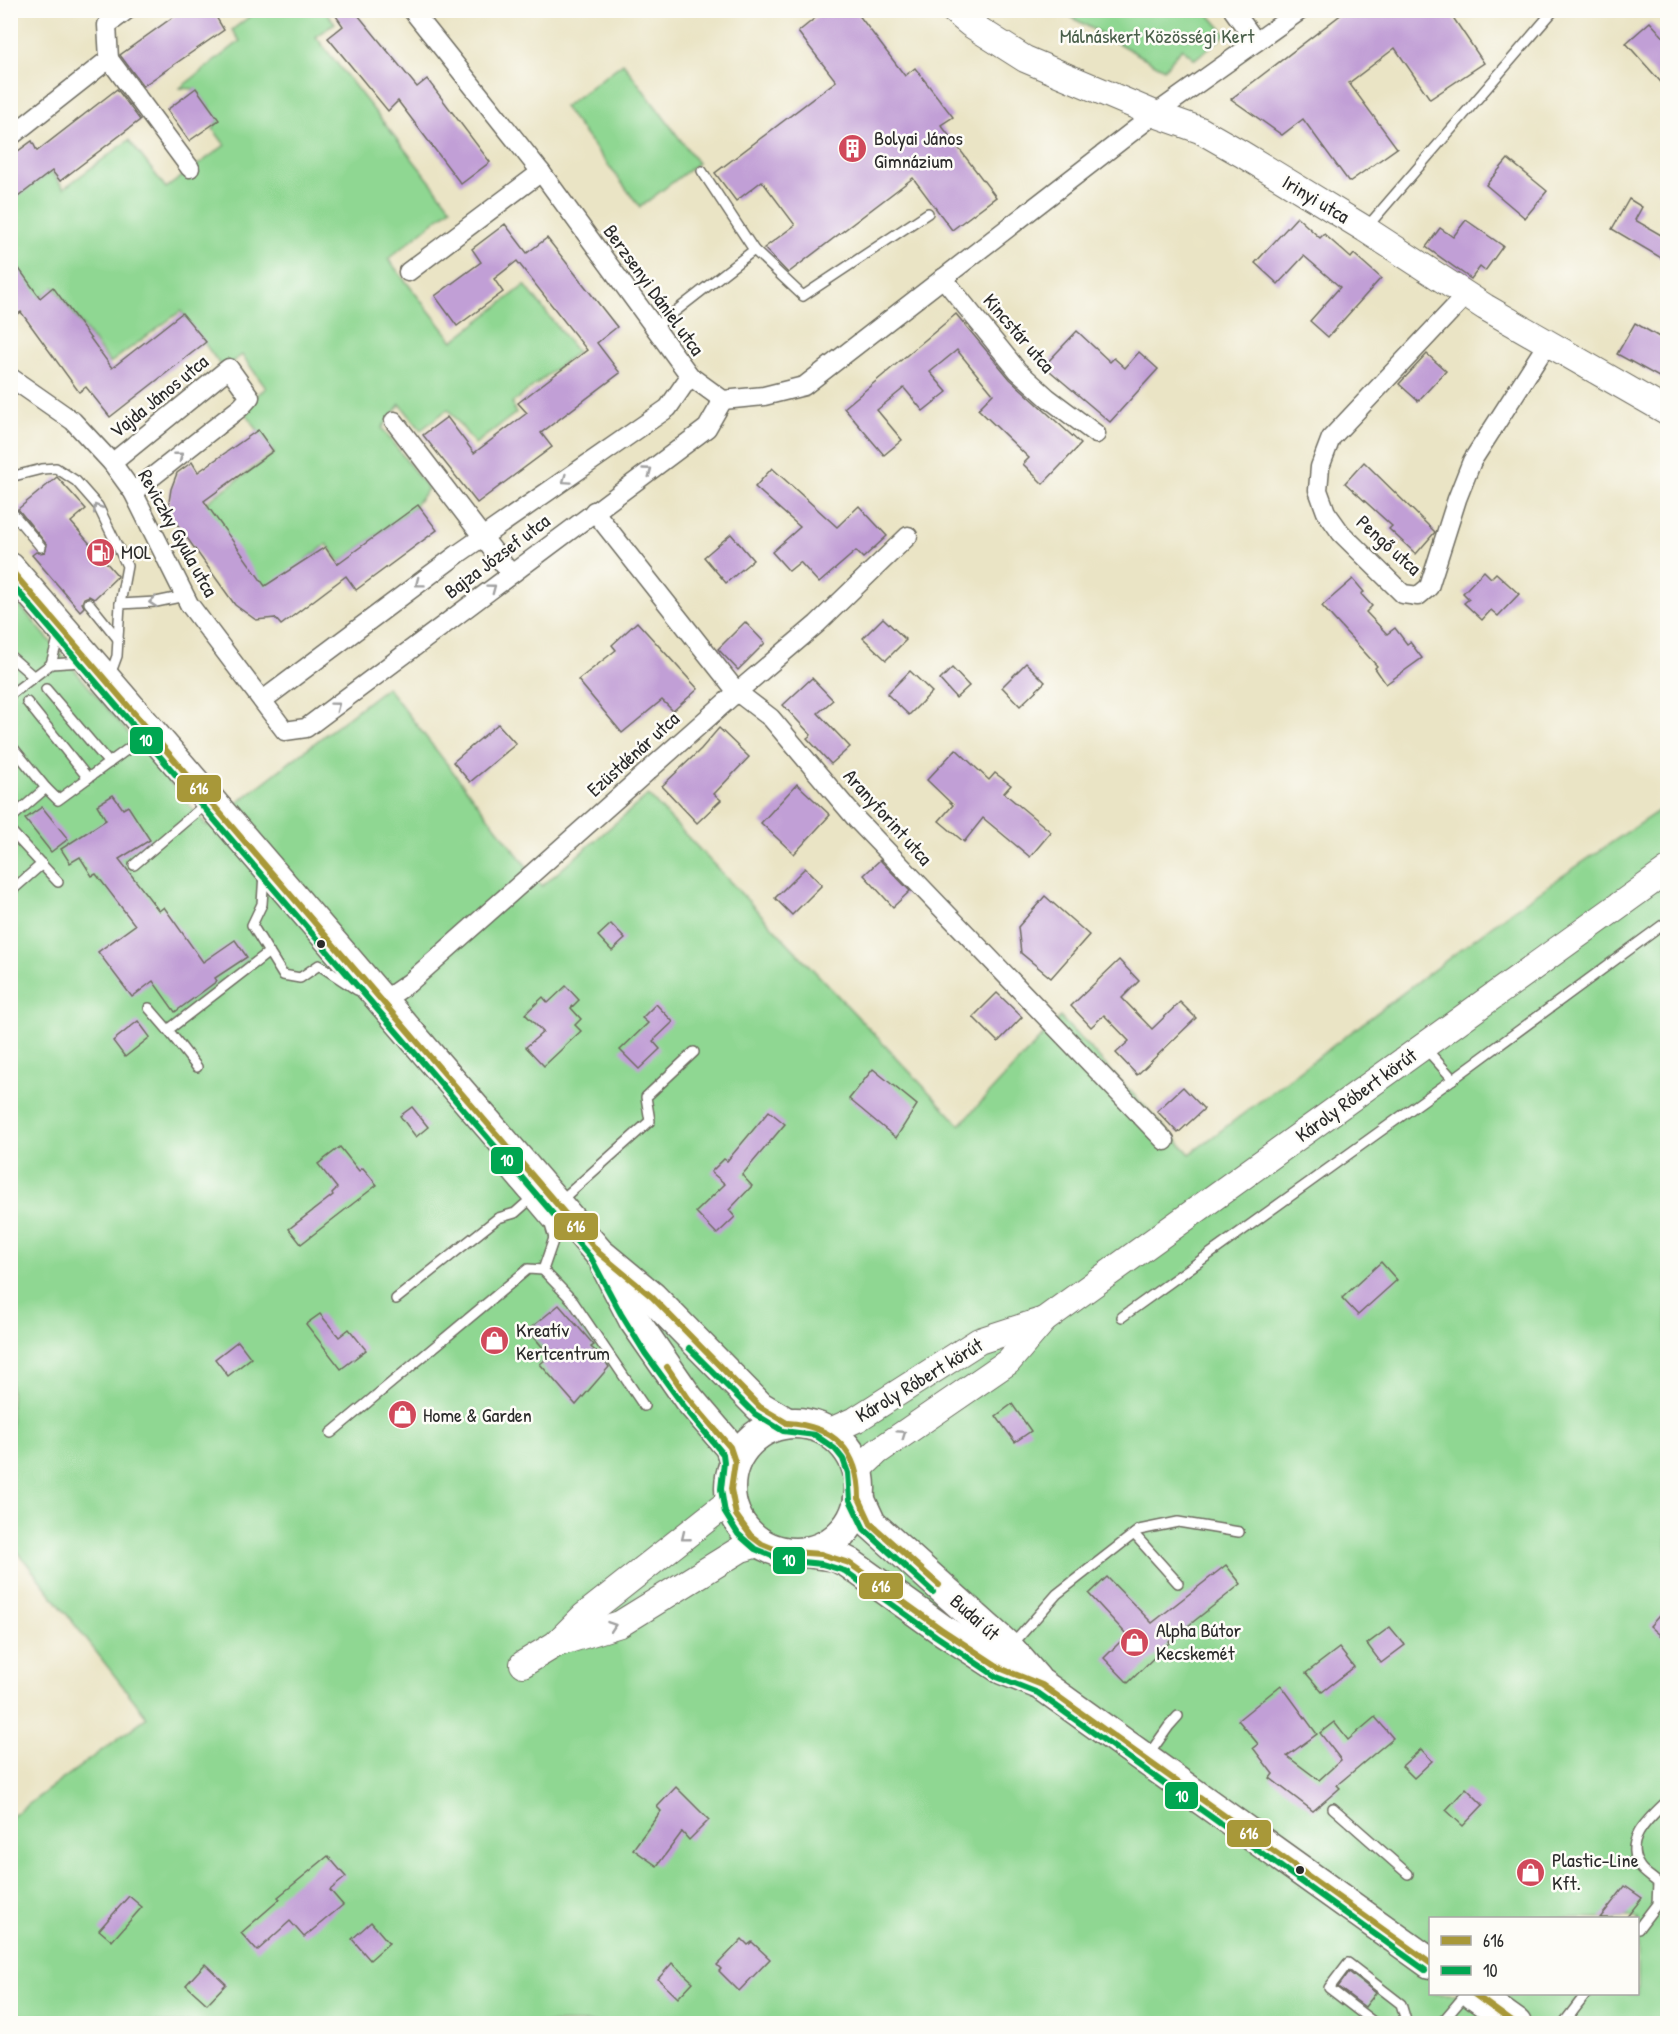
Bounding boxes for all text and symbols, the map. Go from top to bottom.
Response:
park label: Málnáskert Közösségi Kert [1060,22,1255,49]
place label: Bolyai János Gimnázium [874,124,963,174]
building icon: Bolyai János Gimnázium [837,133,869,165]
street label: Irinyi utca [1278,168,1355,229]
street label: Berzsenyi Dániel utca [598,219,711,361]
street label: Kincstár utca [977,287,1061,378]
street label: Vajda János utca [104,348,214,444]
one-way arrow [172,452,183,463]
street label: Reviczky Gyula utca [132,464,225,601]
one-way arrow [641,468,652,479]
one-way arrow [561,473,572,484]
one-way arrow [93,504,105,514]
street label: Bajza József utca [438,507,555,604]
street label: Pengő utca [1351,508,1428,581]
fuel station icon: MOL [84,536,116,568]
place label: MOL [121,538,151,565]
one-way arrow [414,576,425,587]
one-way arrow [485,585,496,596]
one-way arrow [148,595,157,608]
one-way arrow [330,702,341,713]
street label: Ezüstdénár utca [581,705,685,802]
line badge: 10 [129,726,164,755]
text: 10 [140,729,152,751]
street label: Aranyforint utca [838,763,939,871]
line badge: 616 [176,774,222,803]
text: 616 [190,777,209,799]
unlabelled marker [315,938,327,950]
street label: Károly Róbert körút [1290,1041,1423,1148]
line badge: 10 [490,1146,524,1175]
text: 10 [501,1149,513,1171]
line badge: 616 [553,1212,599,1241]
text: 616 [567,1215,586,1237]
place label: Kreatív Kertcentrum [516,1316,610,1366]
shop icon: Kreatív Kertcentrum [479,1325,511,1357]
street label: Károly Róbert körút [850,1330,988,1428]
shop icon: Home & Garden [386,1399,418,1431]
place label: Home & Garden [423,1401,532,1428]
one-way arrow [896,1430,907,1441]
one-way arrow [681,1530,692,1541]
line badge: 10 [772,1546,806,1575]
text: 10 [783,1549,795,1571]
line badge: 616 [858,1572,904,1600]
text: 616 [872,1575,891,1597]
street label: Budai út [945,1587,1007,1647]
place label: Alpha Bútor Kecskemét [1156,1616,1242,1666]
one-way arrow [606,1621,617,1634]
shop icon: Alpha Bútor Kecskemét [1119,1626,1151,1658]
line badge: 10 [1164,1781,1199,1810]
text: 10 [1176,1785,1188,1807]
line badge: 616 [1226,1819,1272,1848]
text: 616 [1240,1822,1259,1844]
place label: Plastic-Line Kft. [1552,1846,1639,1896]
shop icon: Plastic-Line Kft. [1515,1856,1547,1888]
unlabelled marker [1294,1864,1306,1876]
legend [1429,1917,1639,1995]
text: 616 [1483,1928,1504,1953]
text: 10 [1483,1958,1498,1983]

